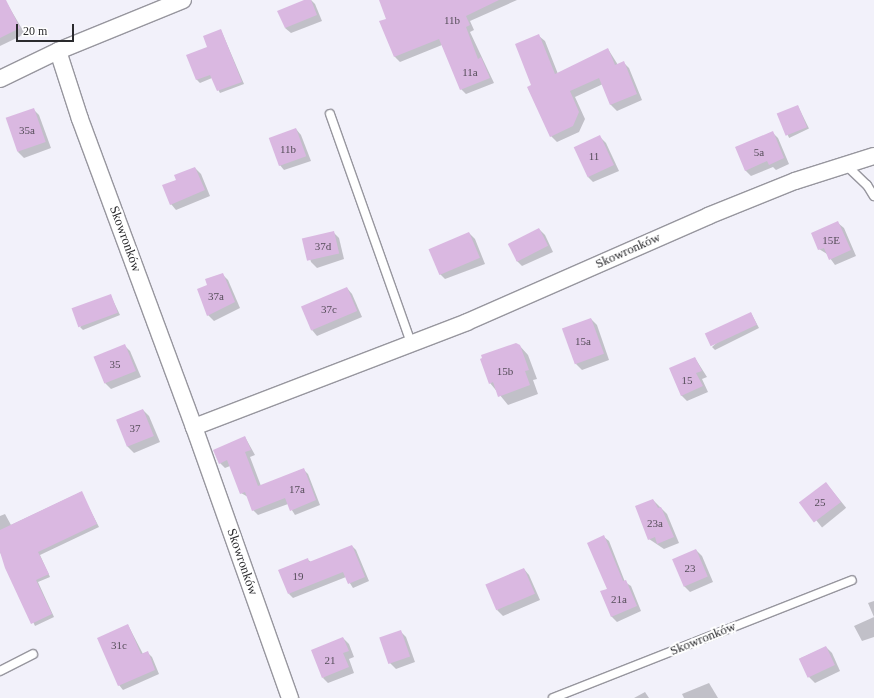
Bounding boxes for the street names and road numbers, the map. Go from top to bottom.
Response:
street label: Skowronków [106,204,144,274]
street label: Skowronków [593,230,663,272]
street label: Skowronków [223,527,261,597]
street label: Skowronków [668,619,738,659]

